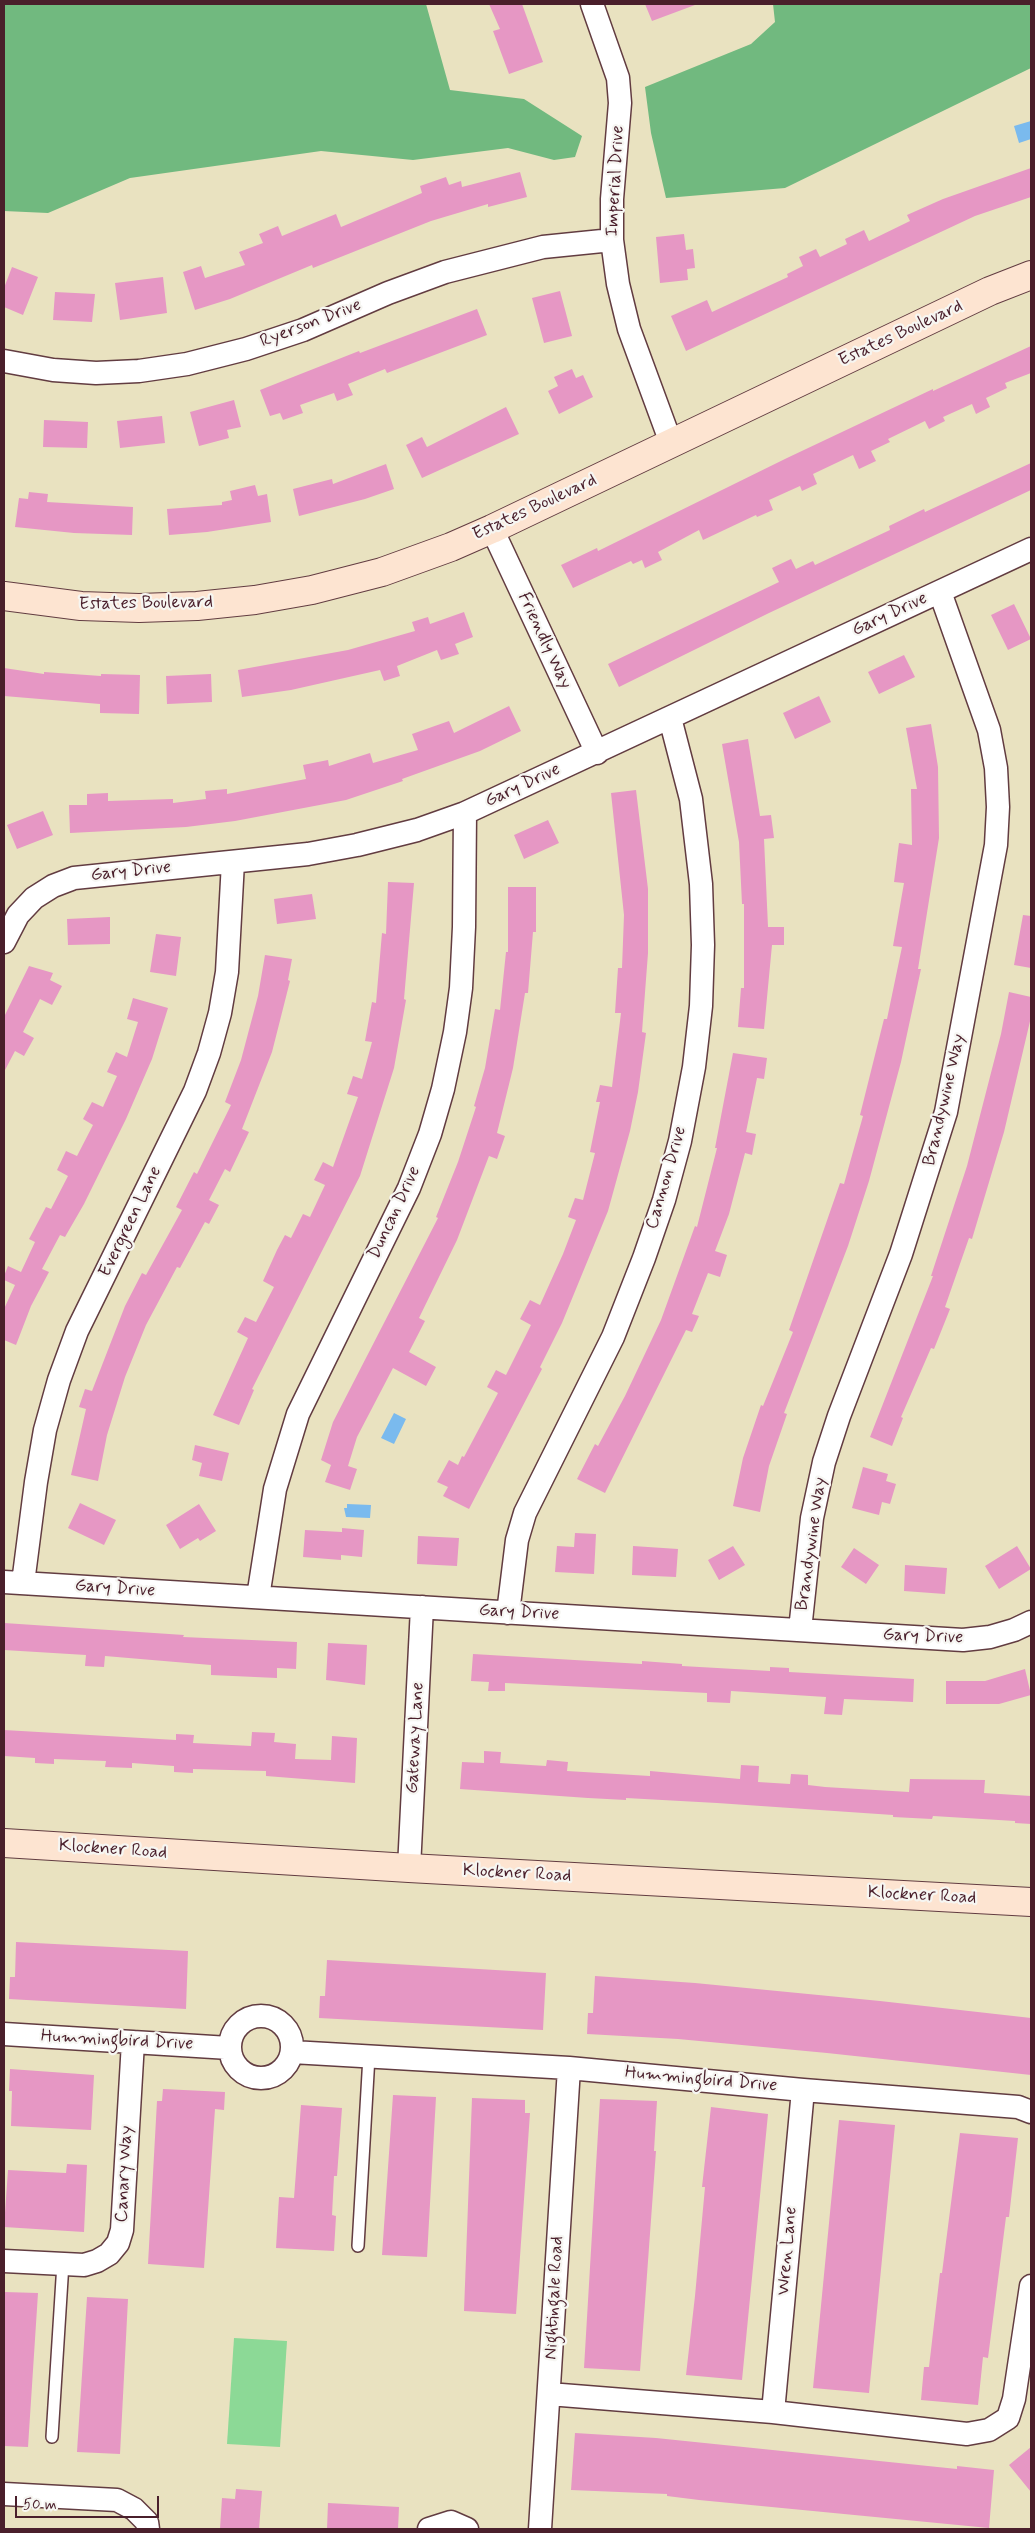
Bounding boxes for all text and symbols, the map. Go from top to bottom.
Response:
street label: Imperial Drive [602,125,630,237]
street label: Ryerson Drive [257,295,365,353]
street label: Estates Boulevard [836,296,966,372]
street label: Estates Boulevard [470,470,600,546]
street label: Gary Drive [849,588,931,642]
street label: Friendly Way [512,589,576,693]
street label: Estates Boulevard [79,592,213,616]
street label: Gary Drive [482,759,564,813]
street label: Gary Drive [90,857,172,887]
street label: Brandywine Way [919,1032,971,1168]
street label: Cannon Drive [642,1124,692,1232]
street label: Evergreen Lane [95,1163,167,1281]
street label: Duncan Drive [364,1163,426,1263]
street label: Brandywine Way [792,1476,832,1612]
street label: Gary Drive [74,1575,156,1603]
street label: Gary Drive [478,1600,560,1626]
street label: Gary Drive [882,1625,964,1649]
street label: Gateway Lane [402,1682,430,1794]
street label: Klockner Road [58,1835,168,1865]
street label: Klockner Road [462,1860,572,1888]
street label: Klockner Road [867,1882,977,1910]
street label: Hummingbird Drive [40,2026,194,2056]
street label: Hummingbird Drive [624,2063,778,2097]
street label: Canary Way [112,2125,138,2223]
street label: Wren Lane [773,2206,803,2296]
street label: Nightingale Road [541,2236,569,2360]
scale bar [18,2486,161,2518]
text: 50 m [23,2495,57,2515]

